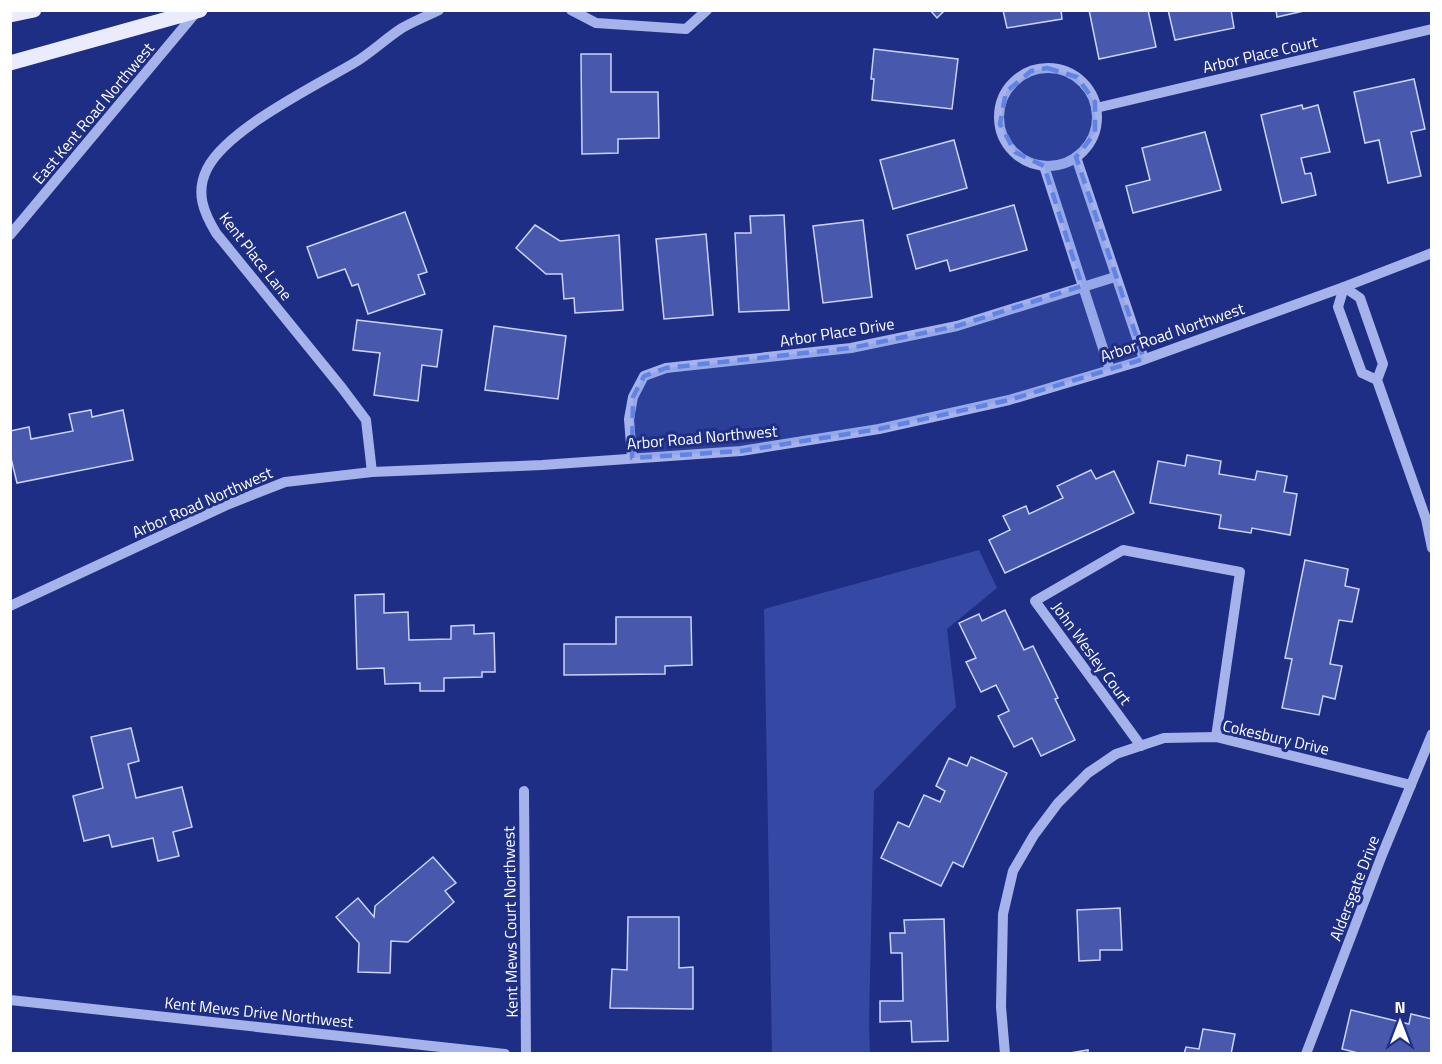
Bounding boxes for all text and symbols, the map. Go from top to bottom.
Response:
street label: Arbor Place Court [1200,29,1320,79]
street label: East Kent Road Northwest [26,37,160,189]
street label: Kent Place Lane [214,207,298,305]
street label: Arbor Road Northwest [1097,296,1248,368]
street label: Arbor Place Drive [778,311,896,353]
street label: Arbor Road Northwest [626,418,779,456]
street label: Arbor Road Northwest [128,460,276,544]
street label: John Wesley Court [1046,596,1138,710]
street label: Cokesbury Drive [1220,713,1332,761]
street label: Kent Mews Court Northwest [496,826,524,1018]
street label: Aldersgate Drive [1323,832,1385,944]
street label: Kent Mews Drive Northwest [163,990,355,1034]
north arrow [1370,992,1430,1052]
text: N [1394,995,1406,1019]

